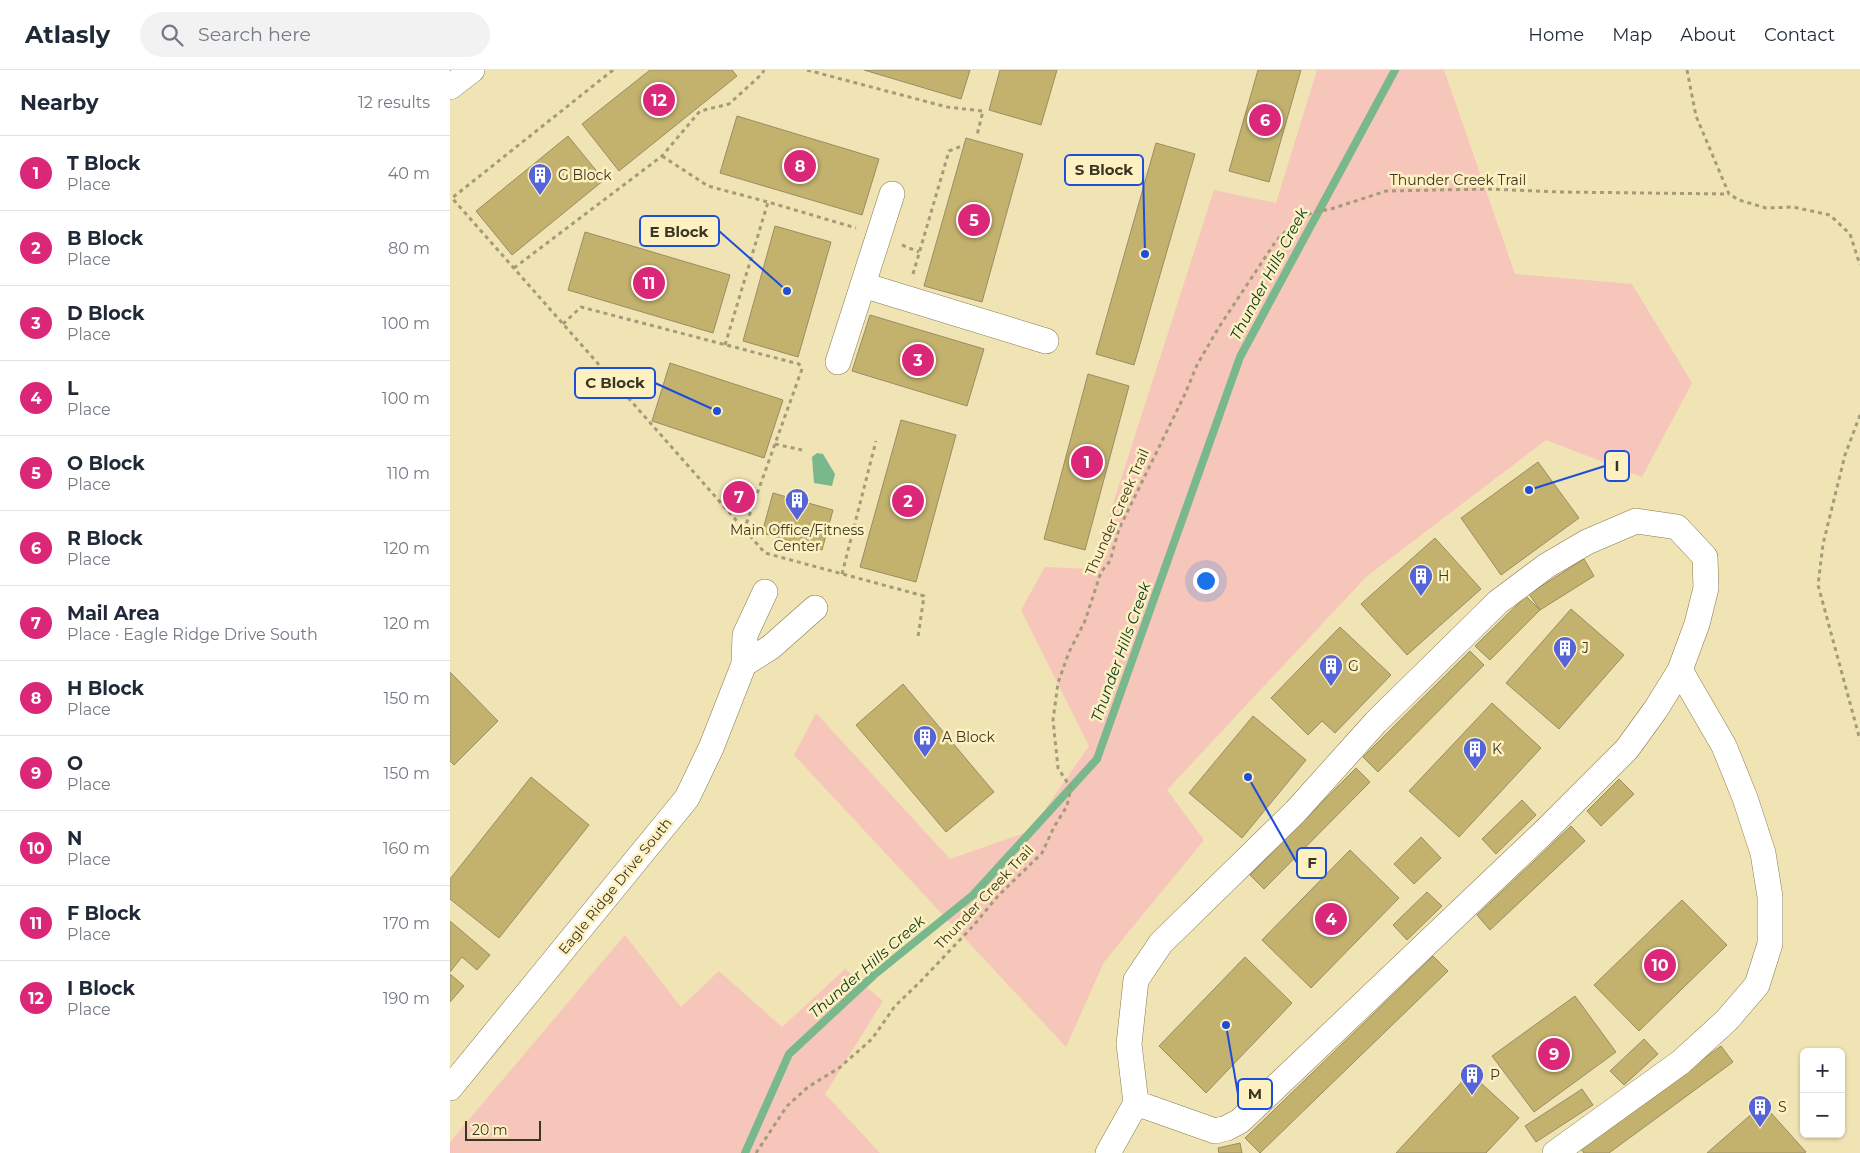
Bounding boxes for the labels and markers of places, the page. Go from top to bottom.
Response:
pin: 12 [643,81,675,119]
pin: 6 [1249,101,1281,139]
pin: 8 [784,147,816,185]
callout: S Block [1065,155,1143,185]
building icon: G Block [527,162,553,196]
place label: G Block [558,166,612,184]
pin: 5 [958,201,990,239]
callout: E Block [640,216,719,246]
pin: 11 [633,264,665,302]
pin: 3 [902,341,934,379]
callout: C Block [575,368,655,398]
pin: 1 [1071,443,1103,481]
callout: I [1605,451,1629,481]
pin: 7 [723,478,755,516]
pin: 2 [892,482,924,520]
building icon: Main Office/Fitness Center [784,487,810,521]
place label: Main Office/Fitness Center [730,521,864,555]
building icon: H [1408,563,1434,597]
place label: H [1438,567,1449,585]
building icon: J [1552,635,1578,669]
place label: J [1581,639,1589,657]
building icon: G [1318,653,1344,687]
place label: G [1348,657,1359,675]
building icon: A Block [912,724,938,758]
place label: A Block [942,728,996,746]
building icon: K [1462,736,1488,770]
place label: K [1492,740,1502,758]
callout: F [1297,848,1326,878]
pin: 4 [1315,900,1347,938]
pin: 10 [1644,946,1676,984]
pin: 9 [1538,1035,1570,1073]
building icon: P [1459,1062,1485,1096]
place label: P [1490,1066,1500,1084]
callout: M [1238,1079,1272,1109]
building icon: S [1747,1094,1773,1128]
place label: S [1778,1098,1787,1116]

